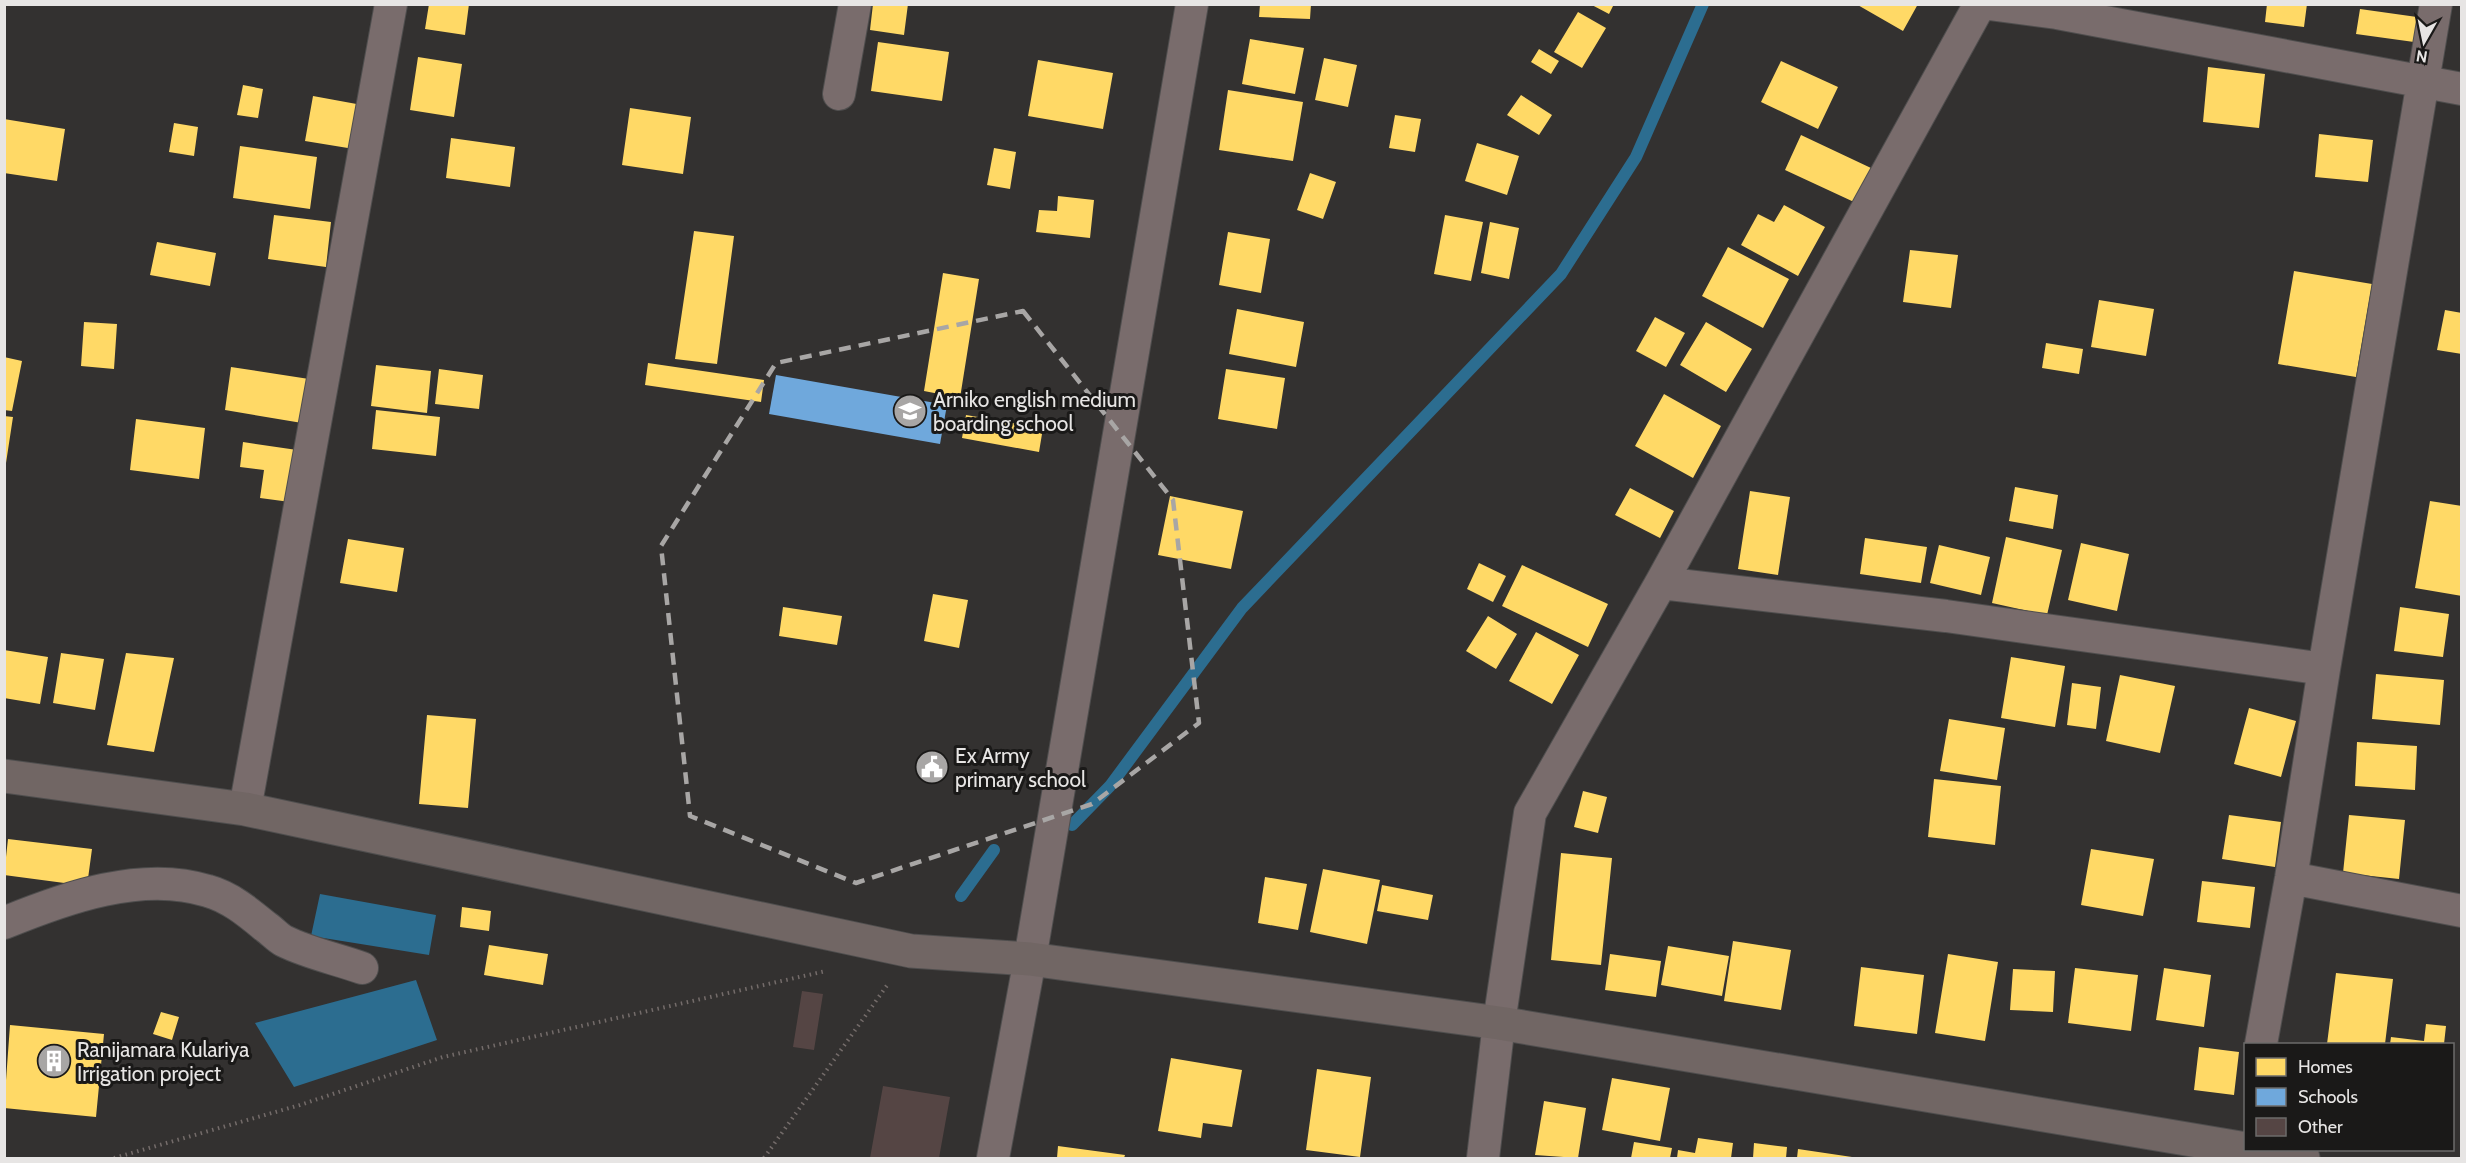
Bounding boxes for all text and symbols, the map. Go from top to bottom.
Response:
north arrow [2394,12,2454,72]
text: N [2415,46,2429,67]
place label: Arniko english medium boarding school [933,387,1136,436]
school or university icon: Arniko english medium boarding school [892,393,928,429]
place label: Ex Army primary school [955,743,1086,792]
public building icon: Ex Army primary school [914,749,950,785]
place label: Ranijamara Kulariya Irrigation project [77,1037,249,1087]
building icon: Ranijamara Kulariya Irrigation project [36,1043,72,1079]
legend [2244,1043,2454,1151]
text: Homes [2298,1056,2353,1078]
text: Schools [2298,1086,2358,1108]
text: Other [2298,1116,2343,1138]

